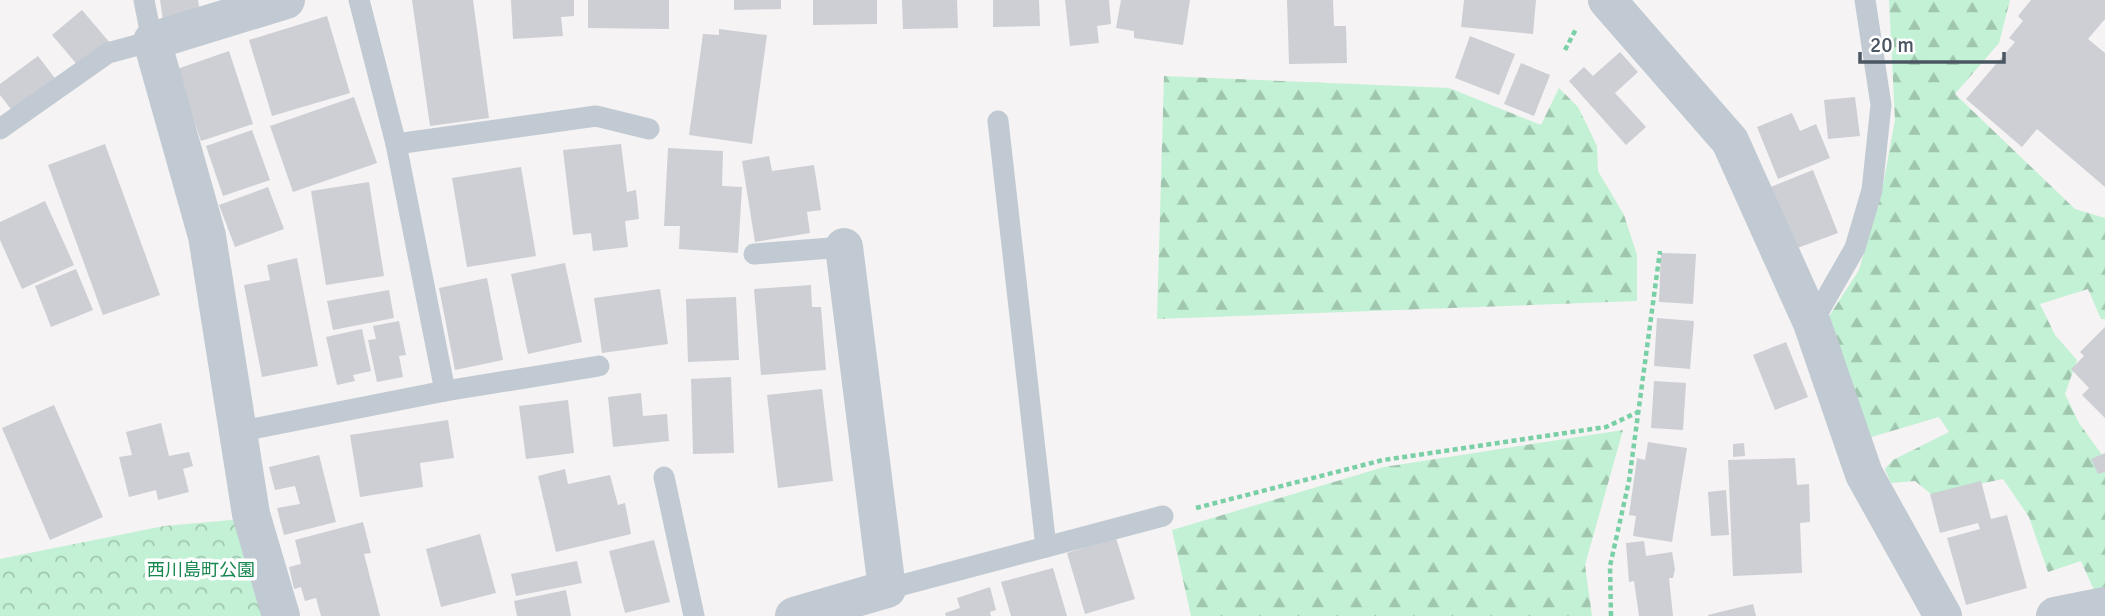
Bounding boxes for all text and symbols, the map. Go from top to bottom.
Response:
scale bar [1860,21,2004,65]
text: 20 m [1870,32,1914,58]
park label: 西川島町公園 [147,559,255,581]

